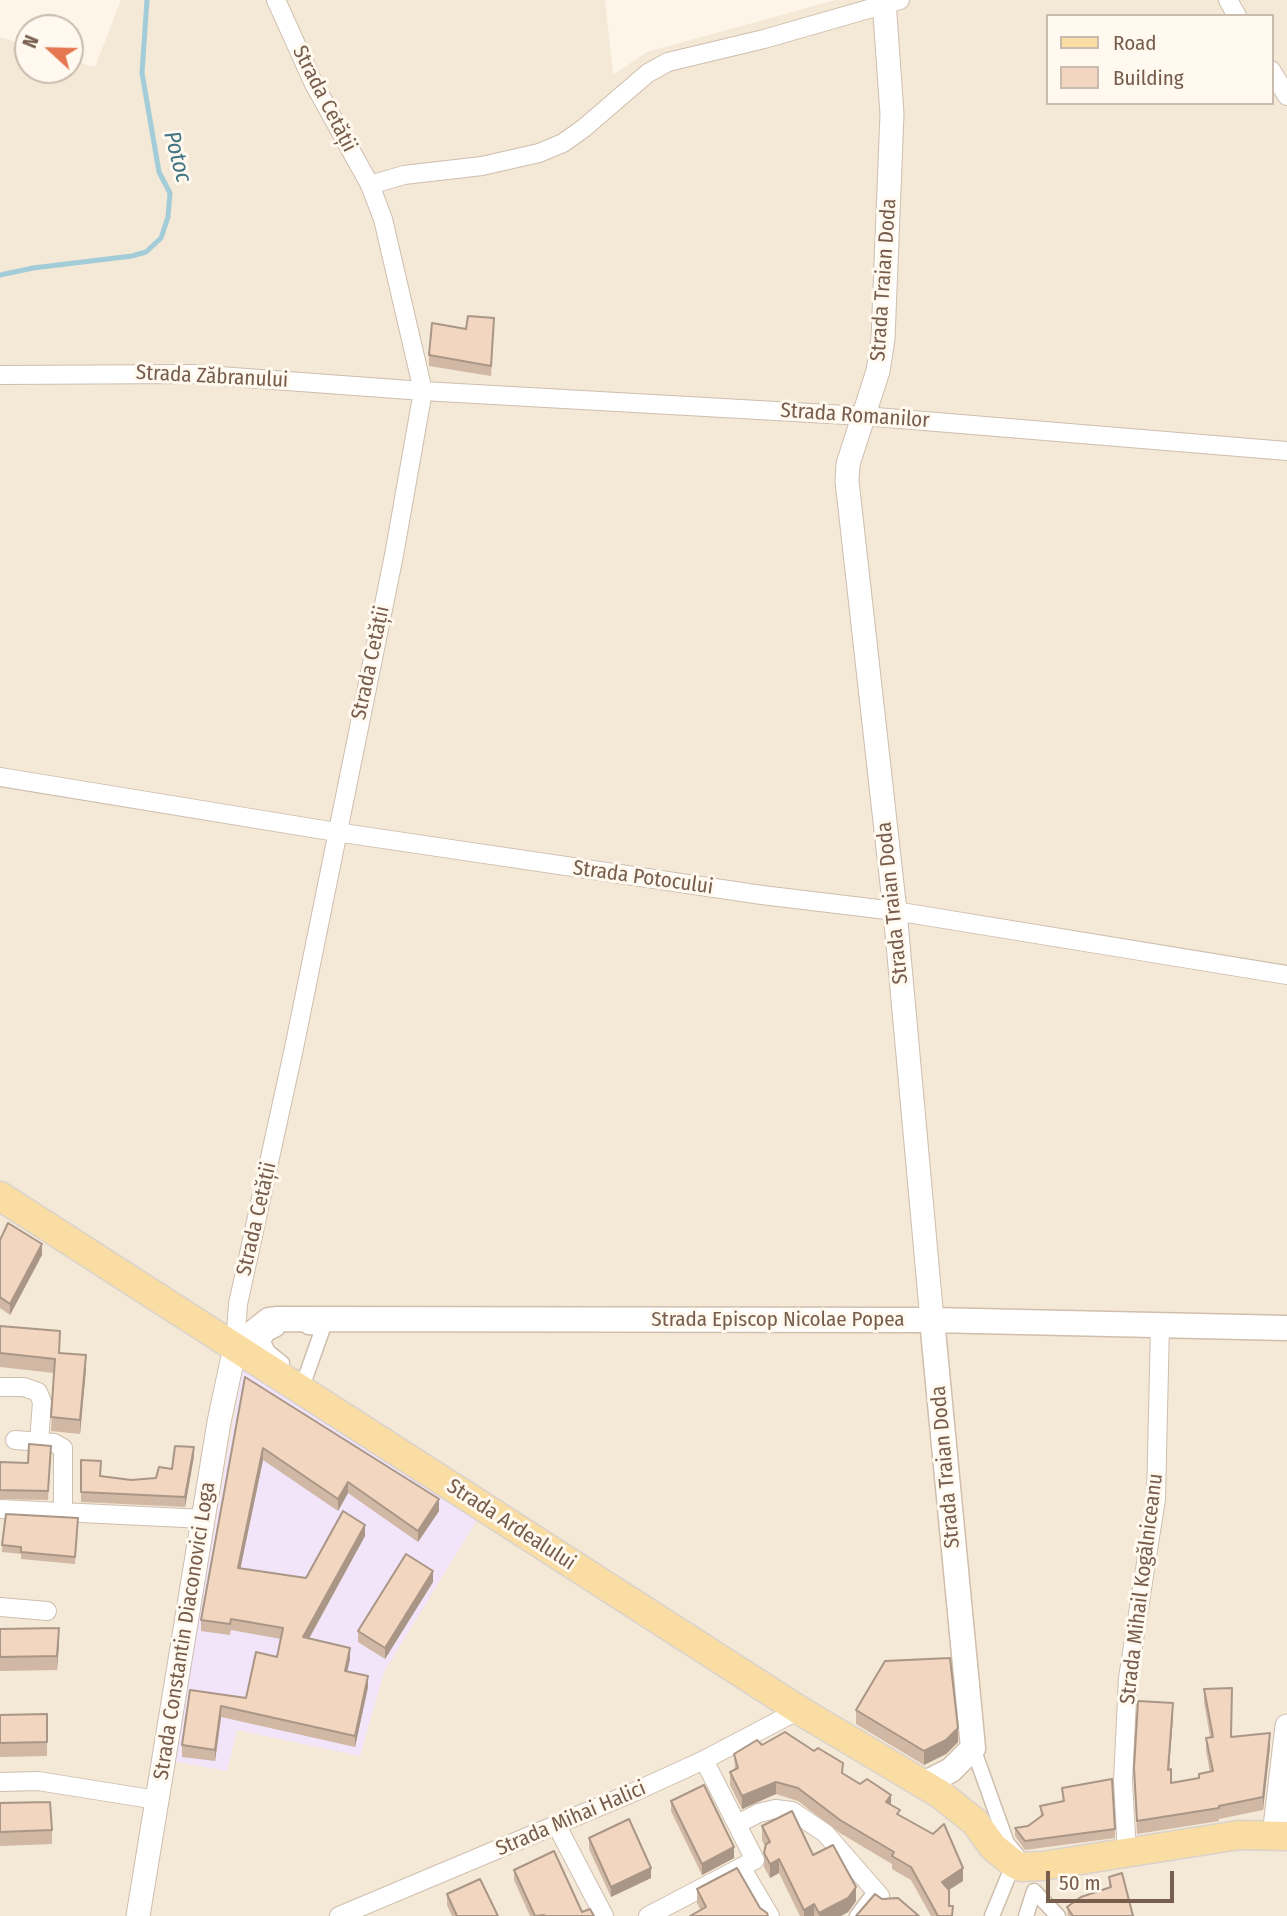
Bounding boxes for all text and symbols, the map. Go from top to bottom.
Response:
north arrow [14,14,84,84]
legend [1046,14,1273,105]
text: Road [1113,30,1157,56]
text: N [18,32,44,51]
street label: Strada Cetății [286,42,362,156]
text: Building [1113,65,1184,91]
water label: Potoc [157,128,197,186]
street label: Strada Traian Doda [866,198,902,362]
street label: Strada Zăbranului [135,360,289,394]
street label: Strada Romanilor [780,398,930,434]
street label: Strada Cetății [347,604,395,722]
street label: Strada Traian Doda [872,821,914,985]
street label: Strada Potocului [571,856,715,900]
street label: Strada Cetății [232,1160,282,1278]
street label: Strada Episcop Nicolae Popea [651,1307,905,1333]
street label: Strada Traian Doda [926,1385,966,1549]
street label: Strada Mihail Kogălniceanu [1115,1472,1169,1706]
street label: Strada Ardealului [442,1474,580,1576]
street label: Strada Constantin Diaconovici Loga [149,1480,221,1782]
street label: Strada Mihai Halici [492,1776,650,1862]
scale bar [1049,1856,1177,1900]
text: 50 m [1059,1870,1101,1896]

